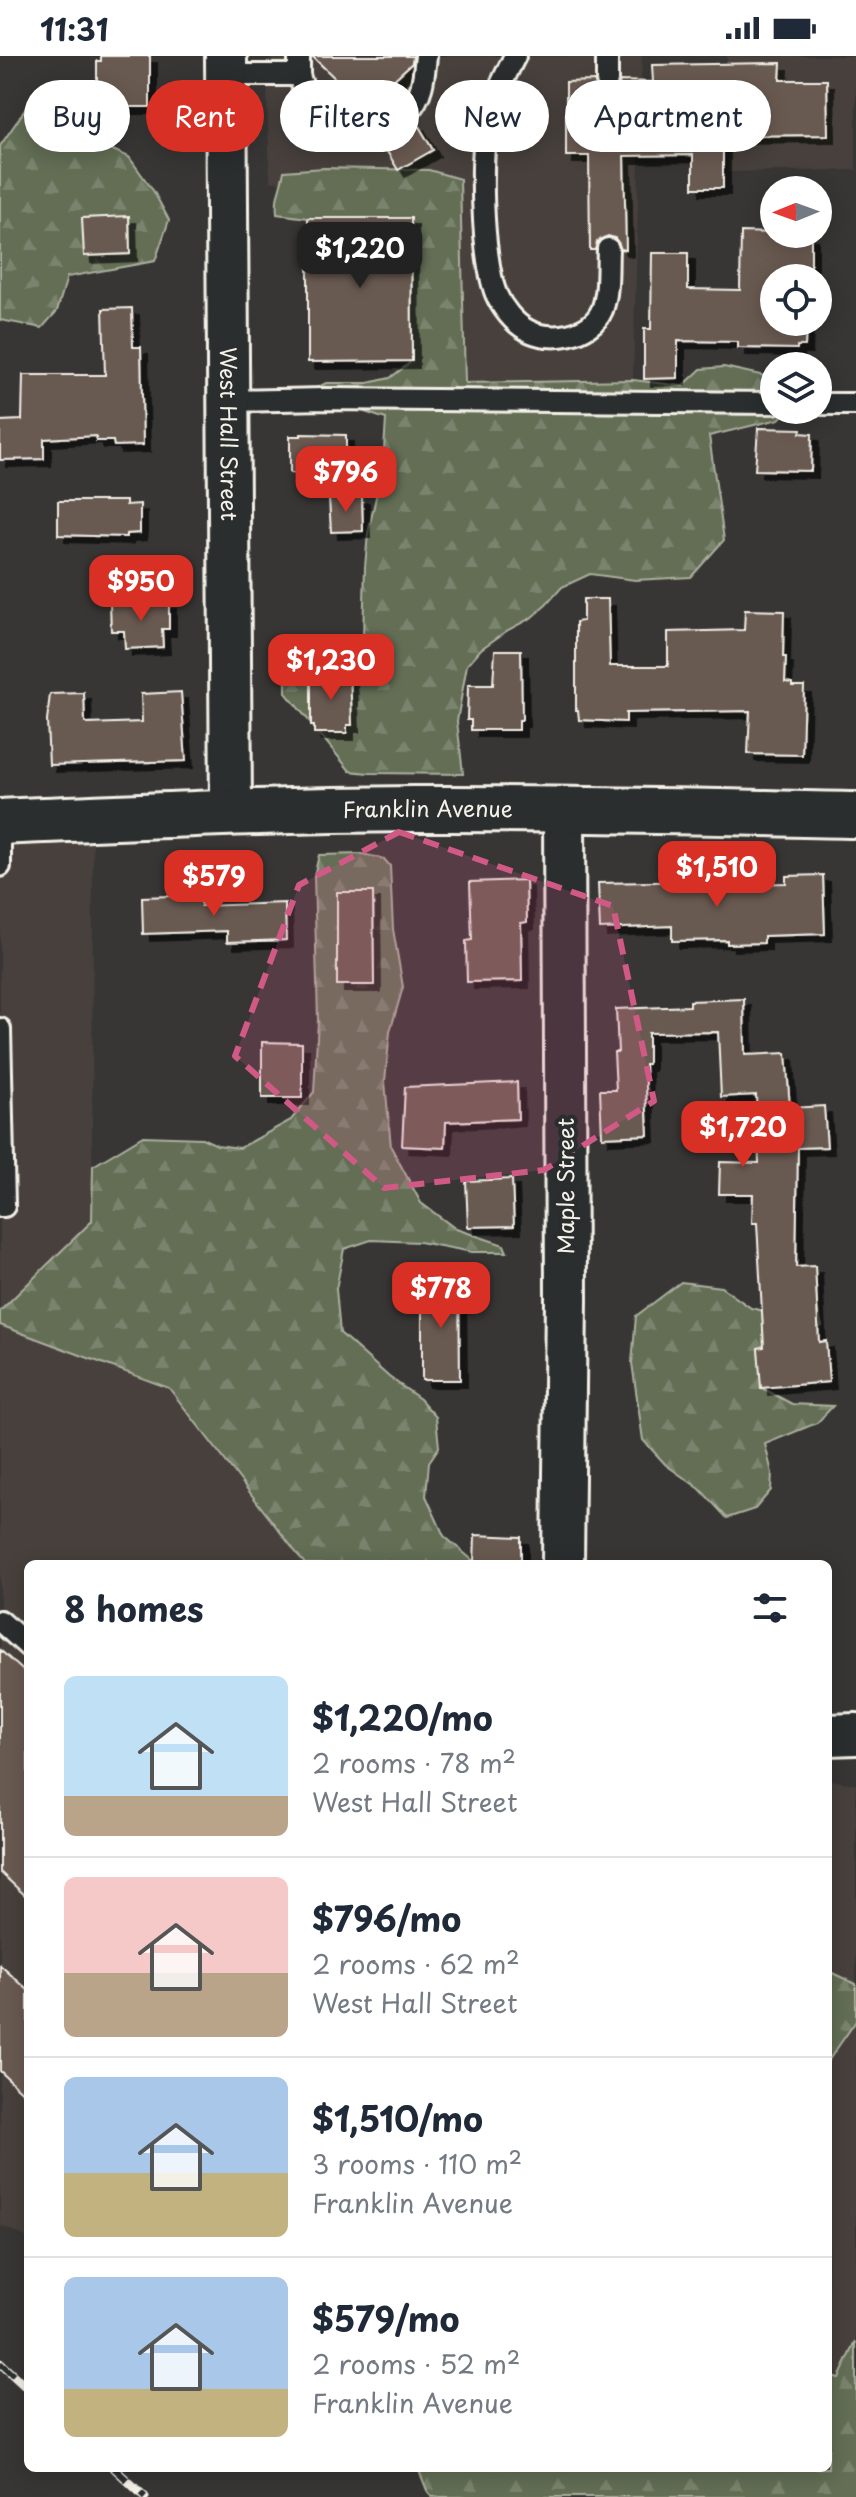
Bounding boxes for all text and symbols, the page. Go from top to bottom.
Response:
text: 11:31 [40,6,109,51]
chip: Buy [24,80,130,152]
chip: Rent [146,80,264,152]
chip: Filters [280,80,419,152]
chip: New [435,80,549,152]
chip: Apartment [565,80,771,152]
north arrow [760,176,832,248]
map controls [760,176,832,424]
pin: $1,220 [295,222,425,290]
text: $1,220 [315,228,405,267]
button: locate [760,264,832,336]
street label: West Hall Street [213,347,247,521]
button: layers [760,352,832,424]
pin: $796 [299,446,393,514]
text: $796 [314,452,378,491]
pin: $950 [94,555,188,623]
text: $950 [107,561,175,600]
pin: $1,230 [266,634,396,702]
text: $1,230 [286,640,376,679]
street label: Franklin Avenue [342,791,513,825]
pin: $1,510 [652,841,782,909]
text: $1,510 [676,847,758,886]
pin: $579 [167,850,261,918]
text: $579 [182,856,246,895]
pin: $1,720 [678,1101,808,1169]
text: $1,720 [699,1107,787,1146]
street label: Maple Street [548,1118,581,1254]
pin: $778 [394,1262,488,1330]
text: $778 [410,1268,472,1307]
text: 8 homes [64,1582,204,1634]
icon: filters [748,1586,792,1630]
text: $1,220/mo [312,1691,493,1743]
icon: home [128,1708,224,1804]
text: 2 rooms · 78 m² [312,1743,516,1782]
text: West Hall Street [312,1782,518,1821]
text: $796/mo [312,1892,461,1944]
icon: home [128,1909,224,2005]
text: 2 rooms · 62 m² [312,1944,520,1983]
text: West Hall Street [312,1983,518,2022]
text: $1,510/mo [312,2092,483,2144]
icon: home [128,2109,224,2205]
text: 3 rooms · 110 m² [312,2144,522,2183]
text: Franklin Avenue [312,2183,513,2222]
text: $579/mo [312,2292,459,2344]
icon: home [128,2309,224,2405]
text: 2 rooms · 52 m² [312,2344,520,2383]
text: Franklin Avenue [312,2383,513,2422]

